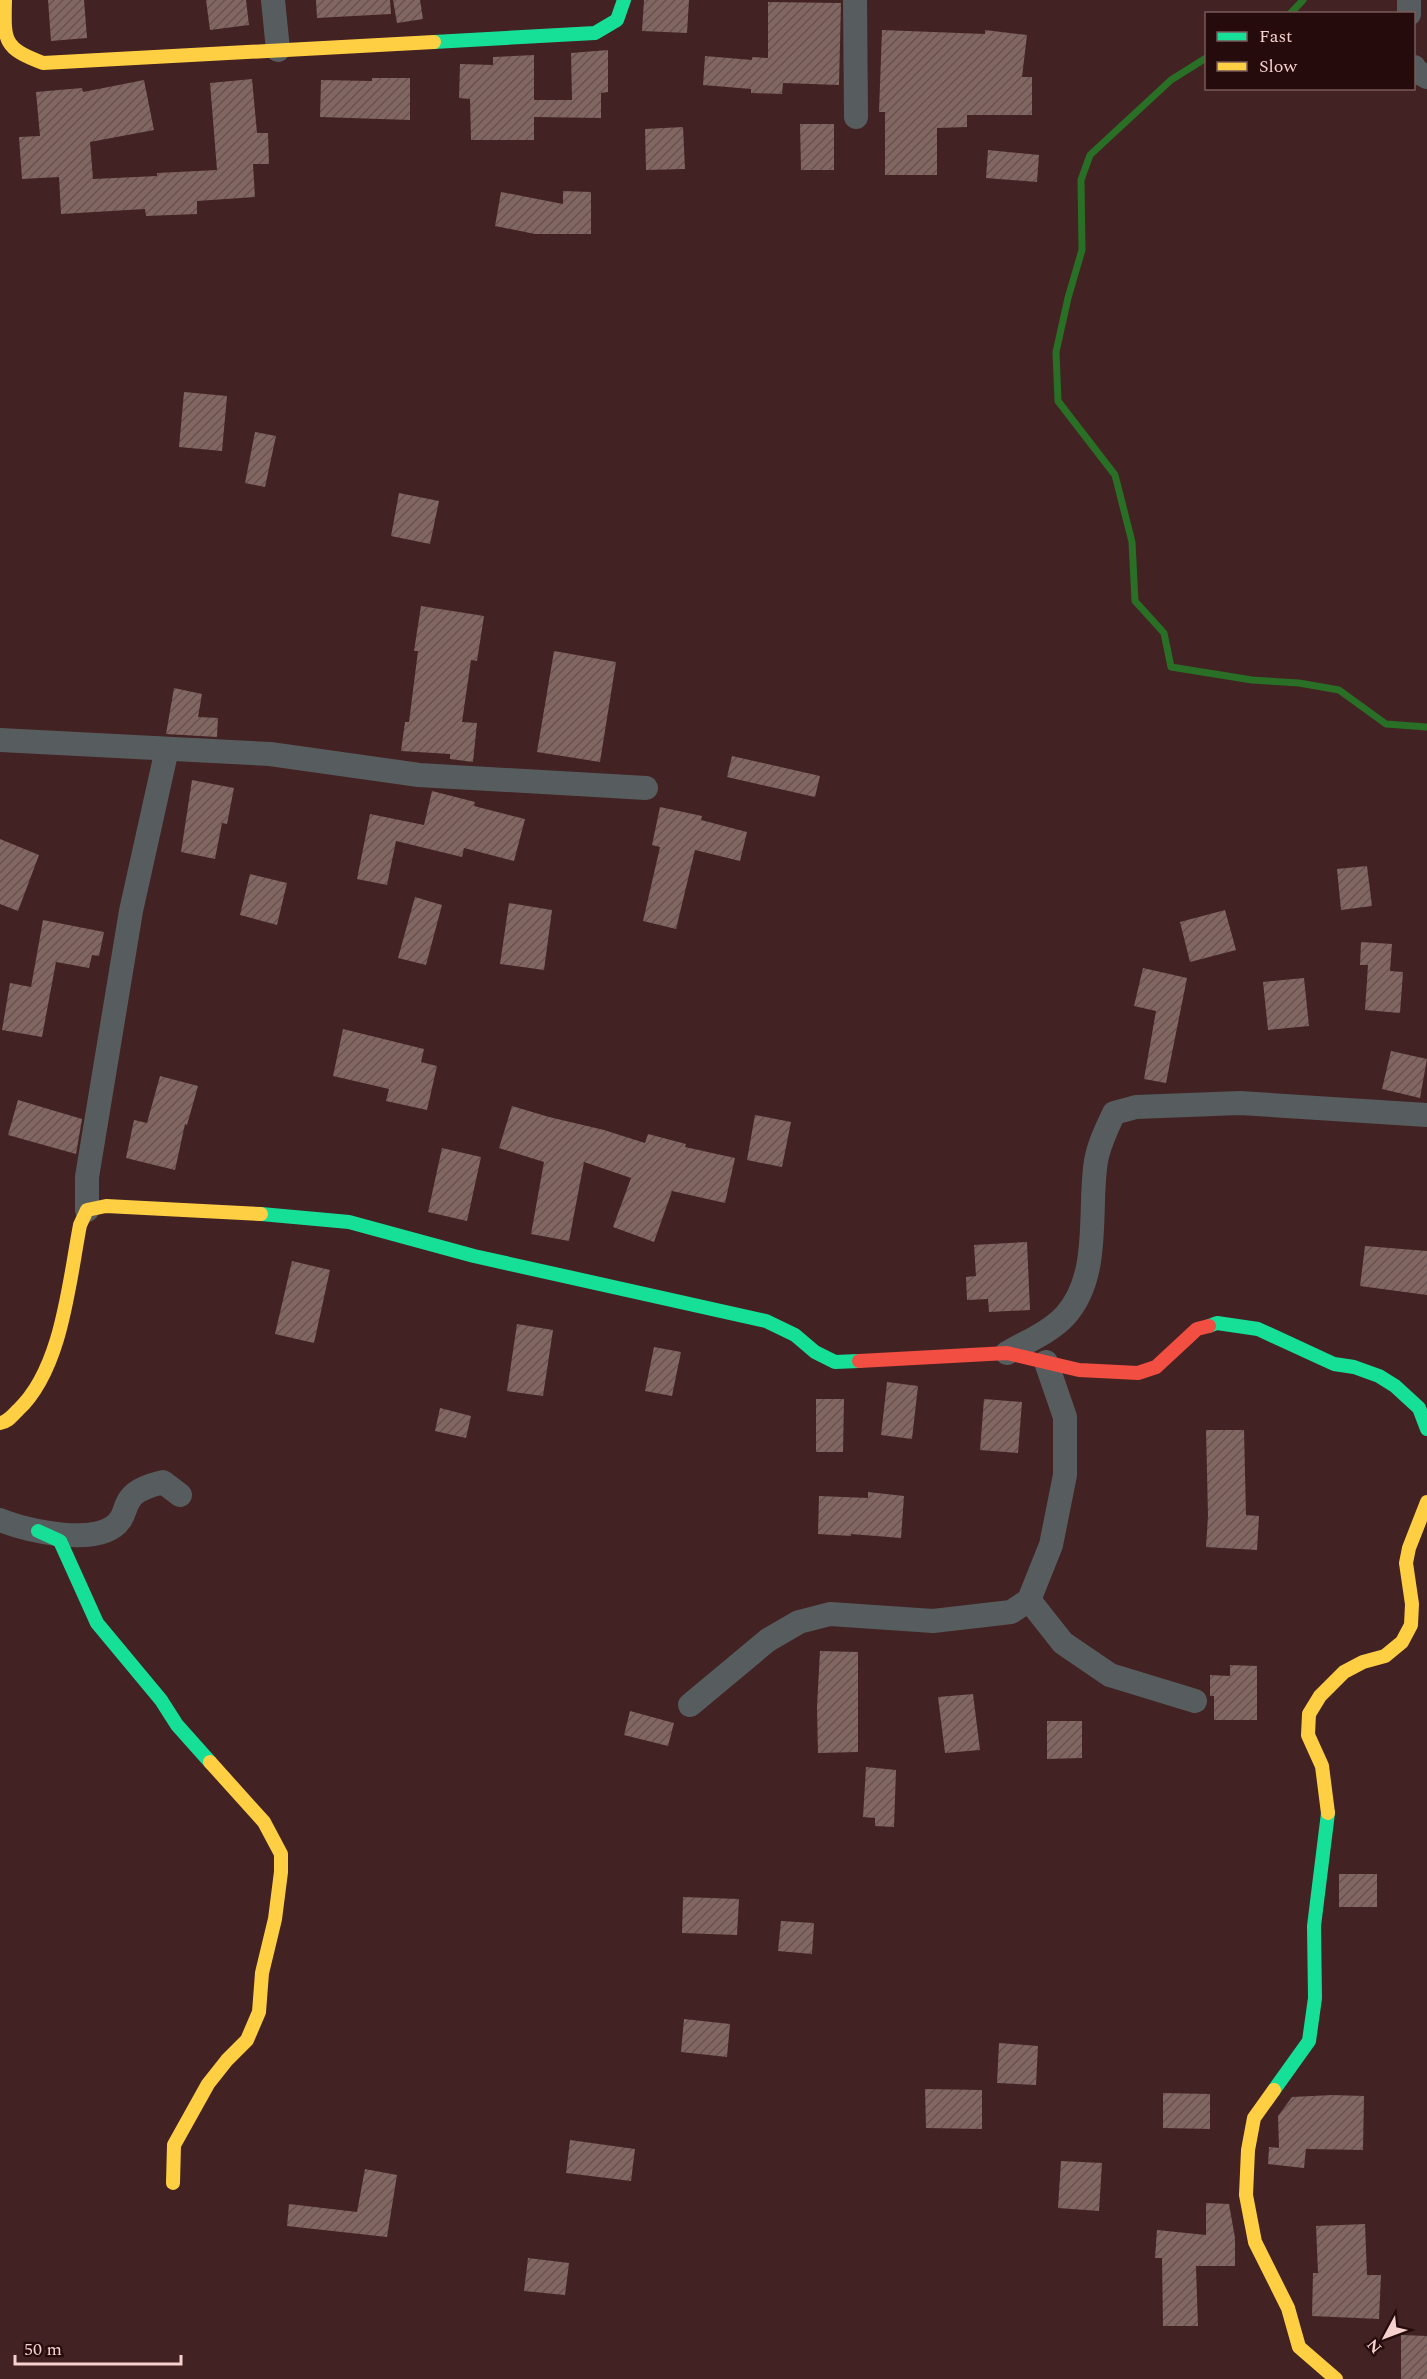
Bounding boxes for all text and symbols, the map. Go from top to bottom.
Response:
legend [1205,12,1415,90]
text: Fast [1259,23,1292,50]
text: Slow [1259,53,1298,80]
north arrow [1355,2307,1415,2367]
scale bar [15,2328,182,2366]
text: N [1361,2333,1388,2359]
text: 50 m [24,2336,62,2363]

